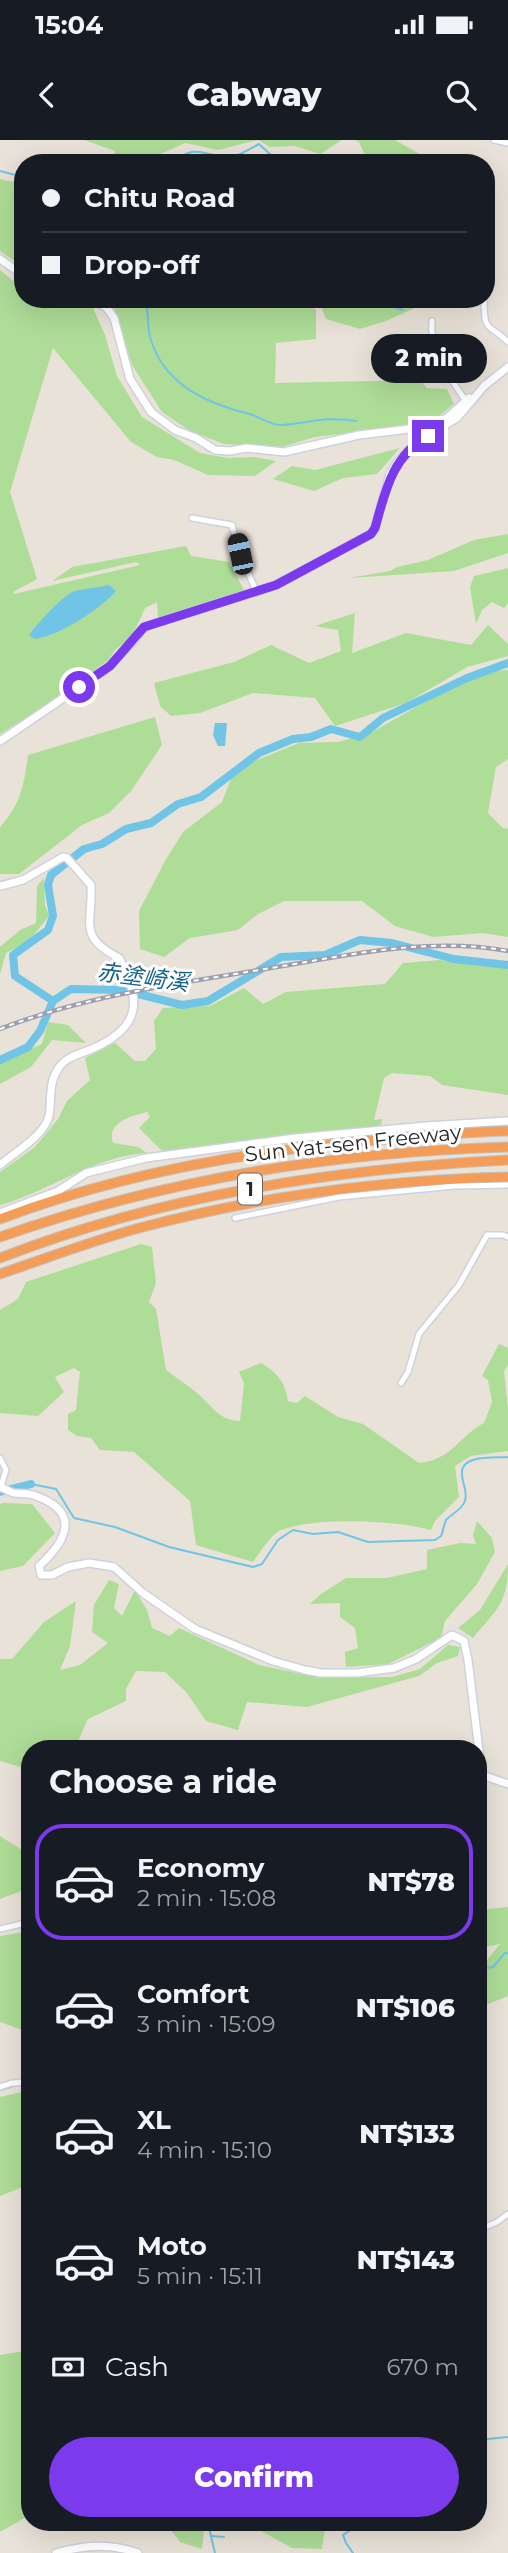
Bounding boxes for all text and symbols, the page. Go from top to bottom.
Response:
text: 15:04 [35,9,103,41]
text: Cabway [187,75,321,114]
icon: back [28,76,66,114]
icon: search [442,76,480,114]
text: Chitu Road [84,182,235,214]
text: Drop-off [84,249,199,281]
callout: 2 min [370,334,486,384]
text: 2 min [395,344,463,372]
route end [412,420,444,452]
car [226,531,255,577]
route start [63,671,95,703]
water label: 赤塗崎溪 [96,957,193,997]
street label: Sun Yat-sen Freeway [243,1119,463,1167]
road number: 1 [238,1174,262,1204]
text: Choose a ride [49,1762,277,1801]
icon: car [53,1851,116,1914]
text: Economy [137,1852,264,1884]
text: NT$78 [368,1866,455,1898]
text: 2 min · 15:08 [137,1884,276,1912]
icon: car [53,1977,116,2040]
text: Comfort [137,1978,249,2010]
text: NT$106 [356,1992,455,2024]
text: 3 min · 15:09 [137,2010,275,2038]
icon: car [53,2103,116,2166]
text: XL [137,2104,171,2136]
text: NT$133 [359,2118,455,2150]
text: 4 min · 15:10 [137,2136,272,2164]
icon: car [53,2229,116,2292]
text: Moto [137,2230,207,2262]
text: NT$143 [357,2244,455,2276]
text: 5 min · 15:11 [137,2262,263,2290]
icon: cash [49,2348,87,2386]
text: Cash [105,2351,169,2383]
text: 670 m [386,2353,459,2381]
button: Confirm [49,2437,459,2517]

